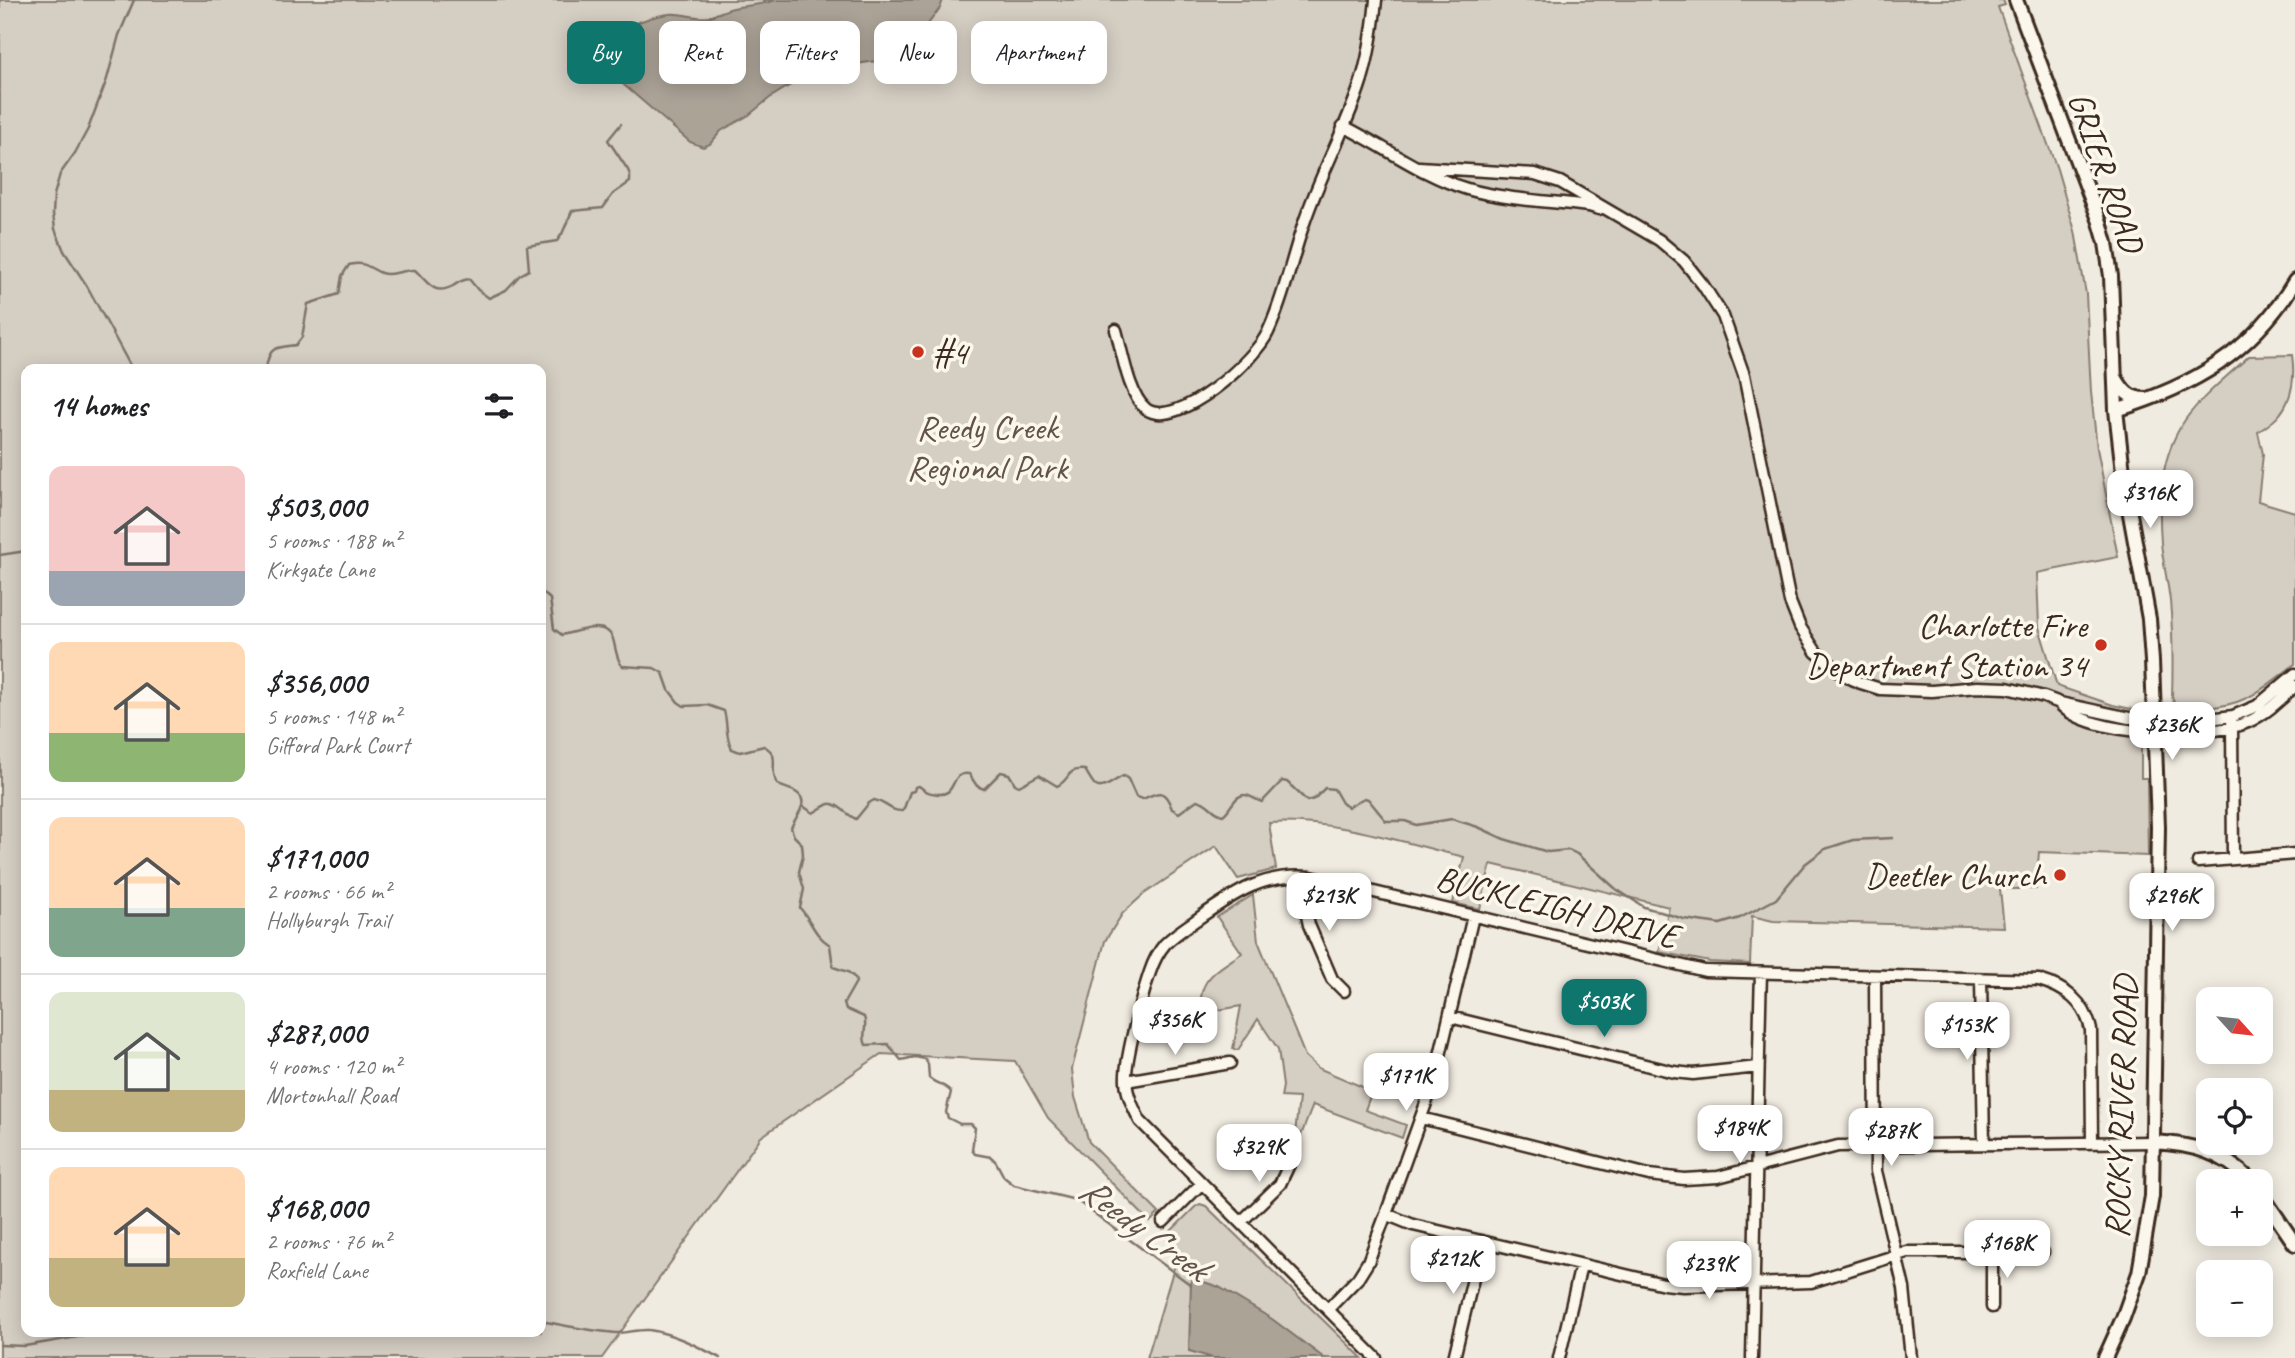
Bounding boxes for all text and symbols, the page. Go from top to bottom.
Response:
chip: Buy [567,21,645,84]
chip: Rent [659,21,746,84]
chip: Filters [760,21,860,84]
chip: New [874,21,957,84]
chip: Apartment [971,21,1107,84]
street label: GRIER ROAD [2058,86,2155,261]
place label: #4 [932,330,971,375]
marker: #4 [910,344,926,360]
text: 14 homes [49,387,147,425]
icon: filters [480,387,518,425]
park label: Reedy Creek Regional Park [907,405,1069,490]
pin: $316K [2101,470,2199,530]
text: $316K [2123,478,2177,507]
text: $503,000 [266,488,366,526]
icon: home [105,494,189,578]
text: 5 rooms · 188 m² [266,526,401,555]
text: Kirkgate Lane [266,555,374,584]
place label: Charlotte Fire Department Station 34 [1806,603,2090,688]
marker: Charlotte Fire Department Station 34 [2093,637,2109,653]
text: $356,000 [266,664,367,702]
icon: home [105,670,189,754]
text: 5 rooms · 148 m² [266,702,401,731]
pin: $236K [2123,702,2221,762]
text: $236K [2145,710,2199,739]
text: Gifford Park Court [266,731,409,760]
text: $171,000 [266,839,366,877]
icon: home [105,845,189,929]
place label: Deetler Church [1865,853,2048,898]
street label: BUCKLEIGH DRIVE [1431,855,1687,960]
marker: Deetler Church [2052,867,2068,883]
pin: $213K [1280,874,1378,933]
pin: $296K [2123,874,2221,933]
text: 2 rooms · 66 m² [266,877,390,906]
text: $213K [1302,881,1356,910]
text: $296K [2145,881,2199,910]
text: Hollyburgh Trail [266,906,390,935]
street label: ROCKY RIVER ROAD [2094,972,2148,1239]
pin: $503K [1555,979,1653,1039]
text: $503K [1578,987,1630,1016]
north arrow [2196,987,2273,1064]
map controls [2196,987,2273,1337]
pin: $356K [1126,998,1224,1057]
pin: $153K [1918,1002,2016,1062]
text: $356K [1148,1005,1202,1034]
text: $153K [1941,1010,1993,1039]
text: $287,000 [266,1014,366,1052]
icon: home [105,1020,189,1104]
text: 4 rooms · 120 m² [266,1052,401,1081]
pin: $171K [1357,1054,1455,1113]
text: $171K [1380,1061,1433,1090]
button: locate [2196,1078,2273,1155]
text: Mortonhall Road [266,1081,397,1110]
pin: $184K [1691,1106,1789,1165]
pin: $287K [1842,1108,1940,1168]
text: $184K [1713,1113,1767,1142]
text: $287K [1865,1116,1918,1145]
pin: $329K [1210,1124,1308,1184]
text: $329K [1233,1132,1285,1161]
water label: Reedy Creek [1070,1165,1223,1294]
button: + [2196,1169,2273,1246]
text: $168,000 [266,1189,367,1227]
icon: home [105,1195,189,1279]
pin: $168K [1958,1220,2056,1280]
text: 2 rooms · 76 m² [266,1227,390,1256]
text: $168K [1980,1228,2034,1257]
pin: $212K [1404,1236,1502,1296]
pin: $239K [1660,1242,1758,1301]
text: $212K [1426,1244,1480,1273]
text: $239K [1683,1249,1735,1278]
text: Roxfield Lane [266,1256,368,1285]
button: − [2196,1260,2273,1337]

